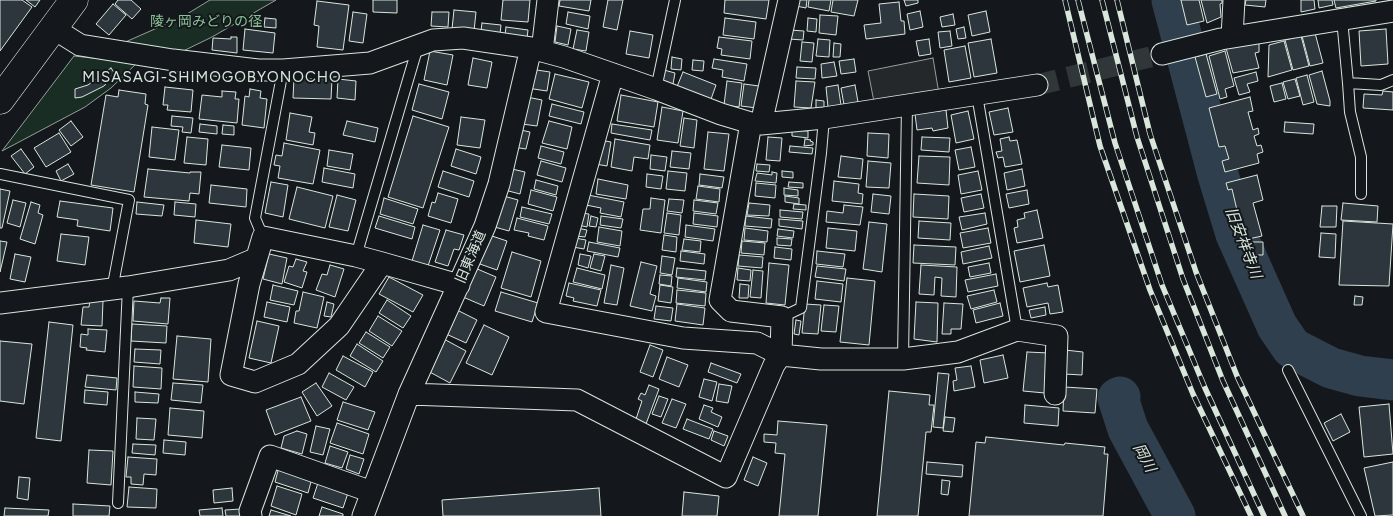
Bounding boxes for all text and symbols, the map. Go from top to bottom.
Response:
park label: 陵ヶ岡みどりの径 [150,14,262,30]
district label: MISASAGI-SHIMOGOBYONOCHO [79,69,345,87]
water label: 旧安祥寺川 [1221,205,1265,281]
street label: 旧東海道 [452,228,490,286]
water label: 岡川 [1129,441,1159,475]

